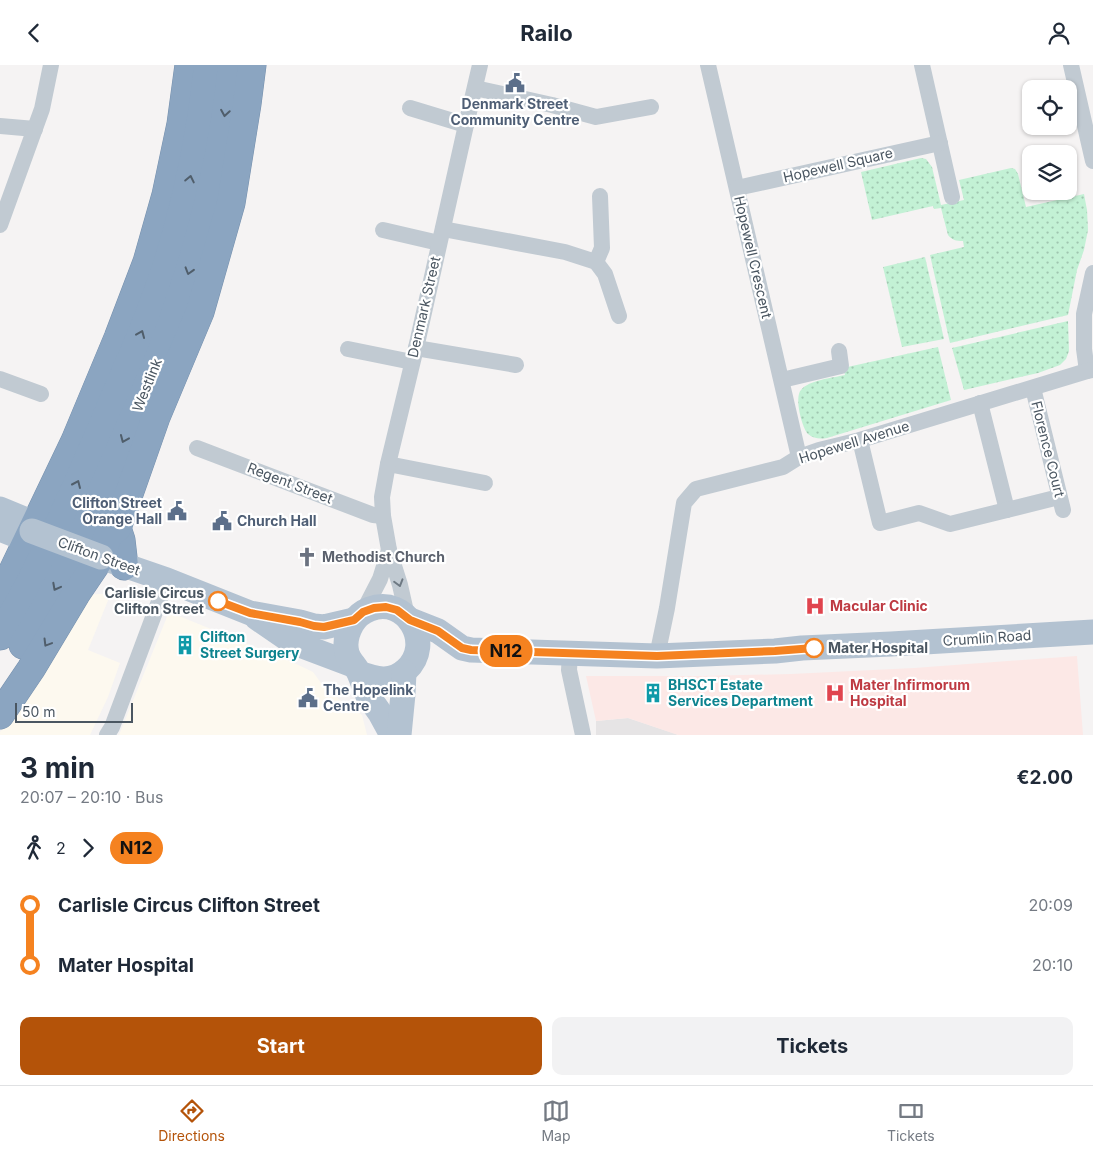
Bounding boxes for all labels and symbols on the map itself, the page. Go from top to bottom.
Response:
public building icon: Denmark Street Community Centre [504,72,526,94]
place label: Denmark Street Community Centre [450,95,580,128]
one-way arrow [221,109,231,118]
street label: Hopewell Square [781,144,894,185]
one-way arrow [184,175,194,184]
street label: Hopewell Crescent [731,194,776,320]
street label: Denmark Street [404,254,444,359]
one-way arrow [184,267,194,275]
one-way arrow [135,330,145,339]
street label: Westlink [128,355,165,414]
street label: Florence Court [1028,399,1069,499]
street label: Hopewell Avenue [797,417,911,466]
one-way arrow [120,434,131,443]
street label: Regent Street [245,458,336,507]
one-way arrow [71,480,82,489]
place label: Clifton Street Orange Hall [72,494,162,527]
public building icon: Clifton Street Orange Hall [166,500,188,522]
public building icon: Church Hall [211,510,233,532]
place label: Church Hall [237,512,317,529]
street label: Clifton Street [56,533,143,578]
church icon: Methodist Church [296,546,318,568]
place label: Methodist Church [322,548,445,565]
one-way arrow [393,578,404,587]
one-way arrow [52,582,62,591]
place label: Carlisle Circus Clifton Street [104,584,204,617]
marker: Carlisle Circus Clifton Street [208,591,228,611]
hospital icon: Macular Clinic [804,595,826,617]
place label: Macular Clinic [830,597,928,614]
street label: Crumlin Road [942,626,1032,649]
place label: Clifton Street Surgery [200,628,300,661]
building icon: Clifton Street Surgery [174,634,196,656]
line badge: N12 [477,635,535,667]
one-way arrow [44,637,54,646]
marker: Mater Hospital [804,638,824,658]
place label: Mater Hospital [828,639,928,656]
place label: BHSCT Estate Services Department [668,676,813,709]
place label: Mater Infirmorum Hospital [850,676,970,709]
place label: The Hopelink Centre [323,681,414,714]
building icon: BHSCT Estate Services Department [642,682,664,704]
hospital icon: Mater Infirmorum Hospital [824,682,846,704]
public building icon: The Hopelink Centre [297,687,319,709]
scale bar [15,700,132,723]

